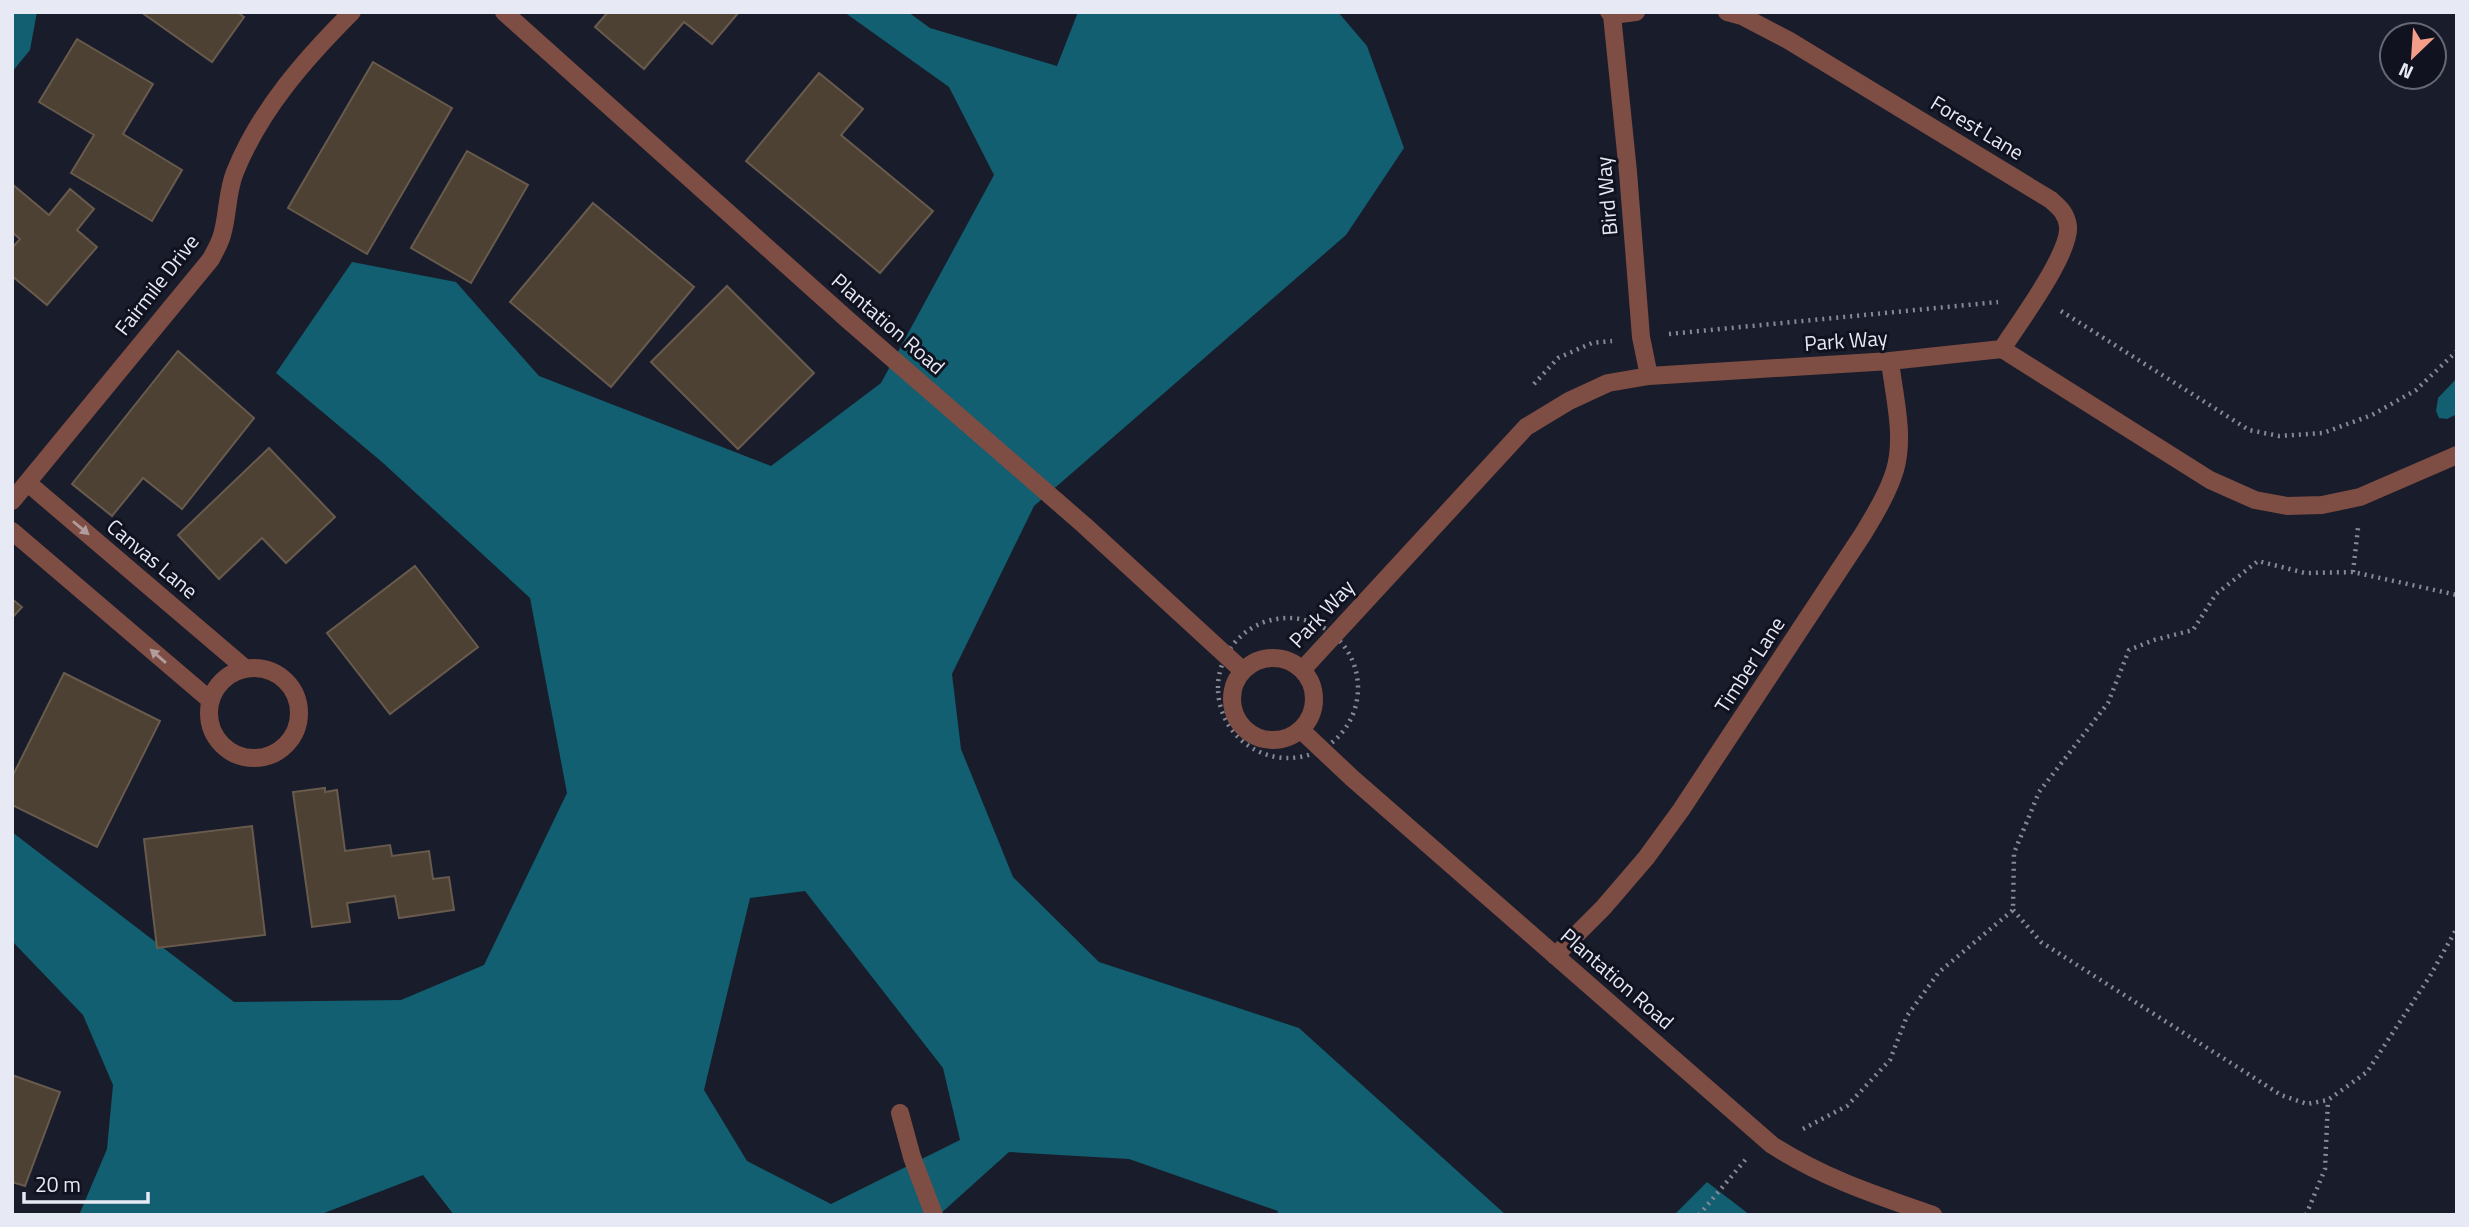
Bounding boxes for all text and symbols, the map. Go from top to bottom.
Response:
north arrow [2378,21,2448,91]
text: N [2394,56,2418,88]
street label: Forest Lane [1925,87,2030,168]
street label: Bird Way [1587,155,1625,237]
street label: Fairmile Drive [106,227,206,342]
street label: Plantation Road [825,265,952,382]
street label: Park Way [1803,321,1889,359]
street label: Canvas Lane [100,510,205,606]
one-way arrow [72,520,89,535]
street label: Park Way [1281,572,1362,655]
street label: Timber Lane [1706,610,1792,719]
one-way arrow [150,649,167,664]
street label: Plantation Road [1554,920,1681,1037]
scale bar [24,1160,149,1204]
text: 20 m [35,1168,81,1200]

